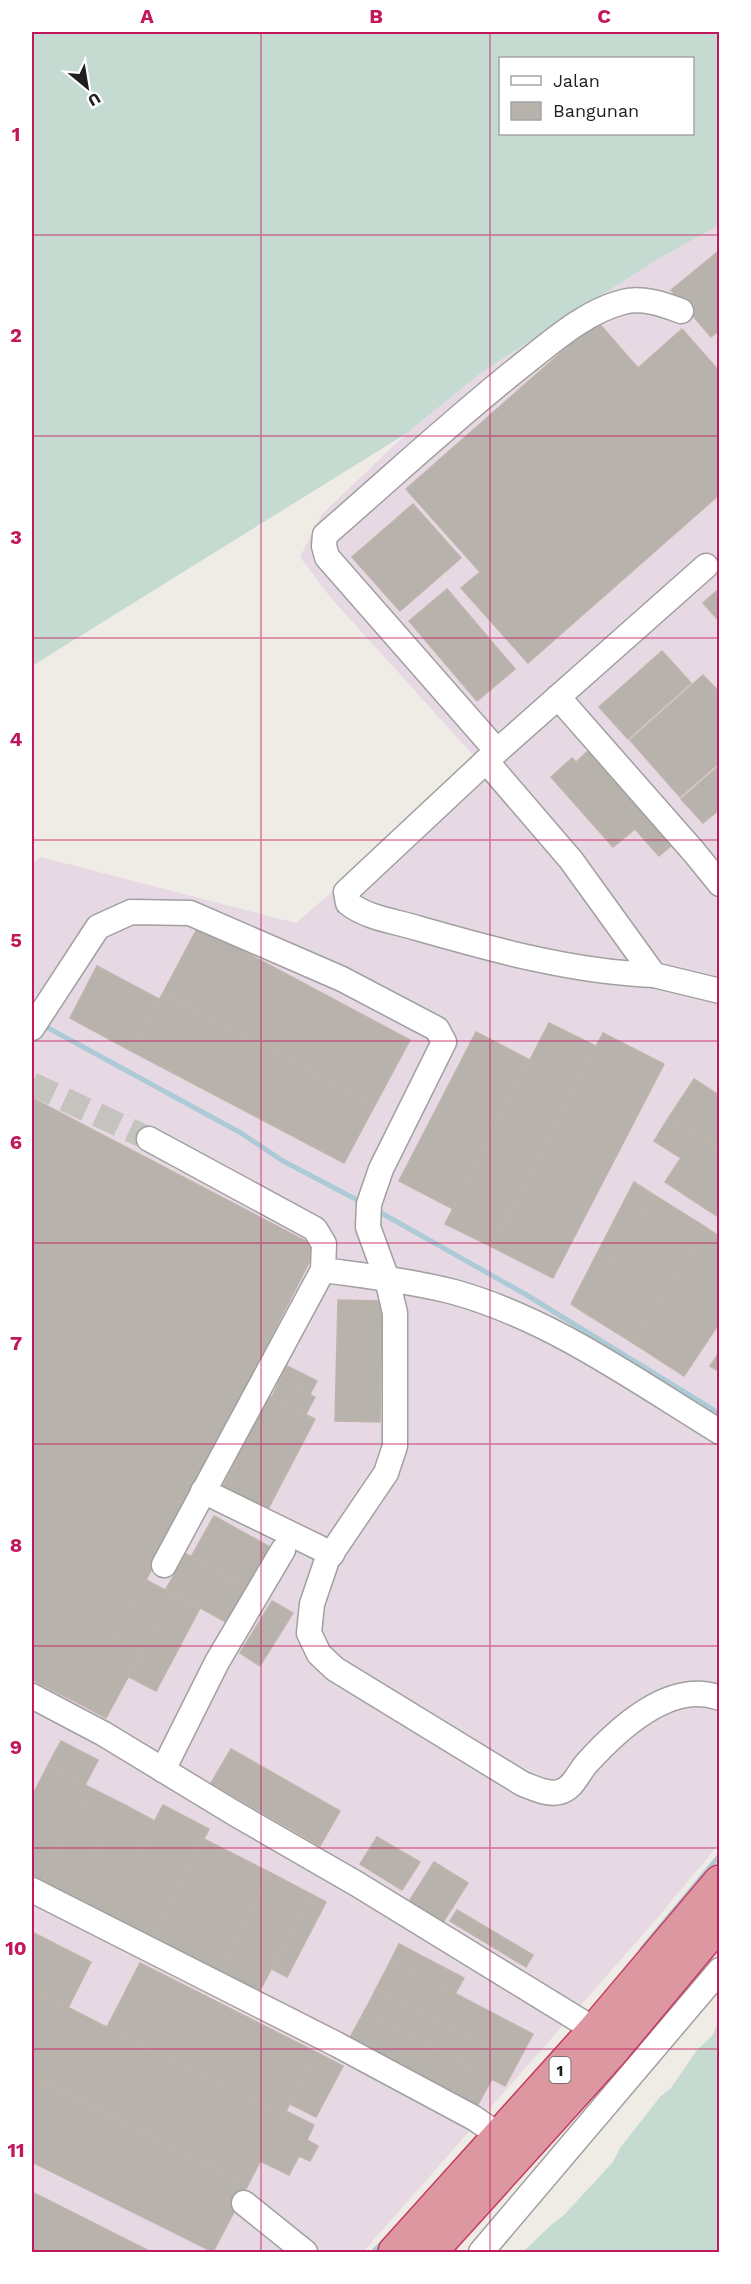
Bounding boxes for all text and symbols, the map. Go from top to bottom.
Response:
text: A [140,4,154,28]
text: B [369,4,383,28]
text: C [597,4,611,28]
north arrow [57,57,117,117]
legend [499,57,694,135]
text: Jalan [553,70,600,91]
text: U [85,88,104,111]
text: Bangunan [553,100,639,121]
text: 1 [12,122,20,146]
text: 2 [10,323,22,347]
text: 3 [10,525,22,549]
text: 4 [10,727,23,751]
text: 5 [10,928,22,952]
text: 6 [10,1130,22,1154]
text: 7 [10,1331,22,1355]
text: 8 [10,1533,22,1557]
text: 9 [10,1735,22,1759]
text: 10 [5,1936,27,1960]
road number: 1 [550,2057,570,2083]
text: 11 [7,2138,25,2162]

